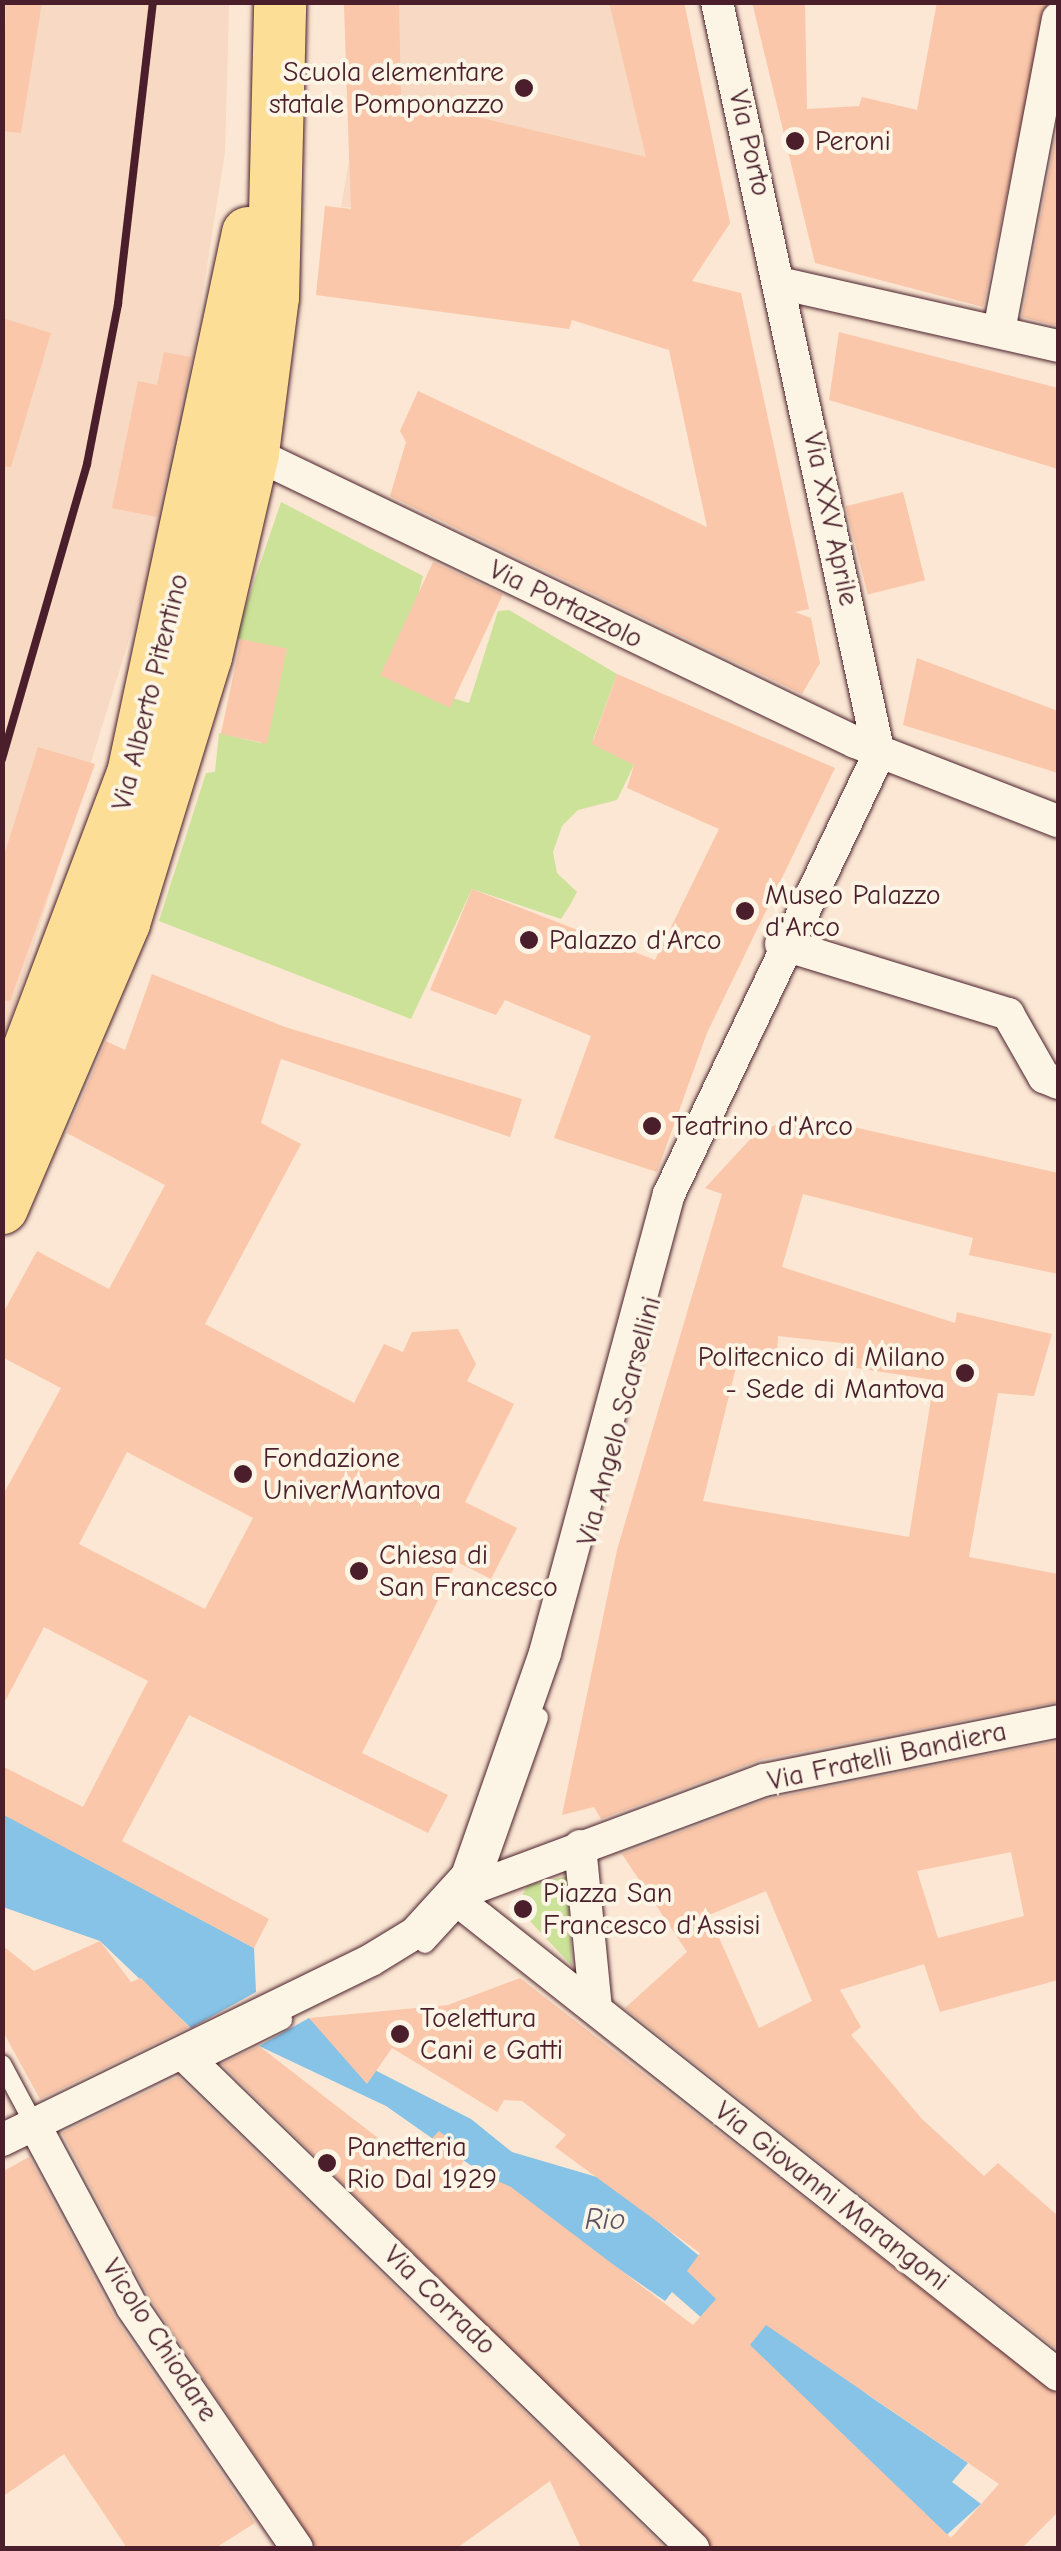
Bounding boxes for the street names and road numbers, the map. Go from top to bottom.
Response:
street label: Via Porto [722,87,778,199]
street label: Via XXV Aprile [796,429,866,609]
street label: Via Portazzolo [484,552,648,656]
street label: Via Alberto Pitentino [104,570,196,814]
street label: Via Angelo Scarsellini [570,1293,668,1549]
street label: Via Fratelli Bandiera [765,1714,1009,1798]
street label: Via Giovanni Marangoni [708,2094,956,2298]
street label: Via Corrado [377,2238,503,2362]
street label: Vicolo Chiodare [95,2252,225,2428]

